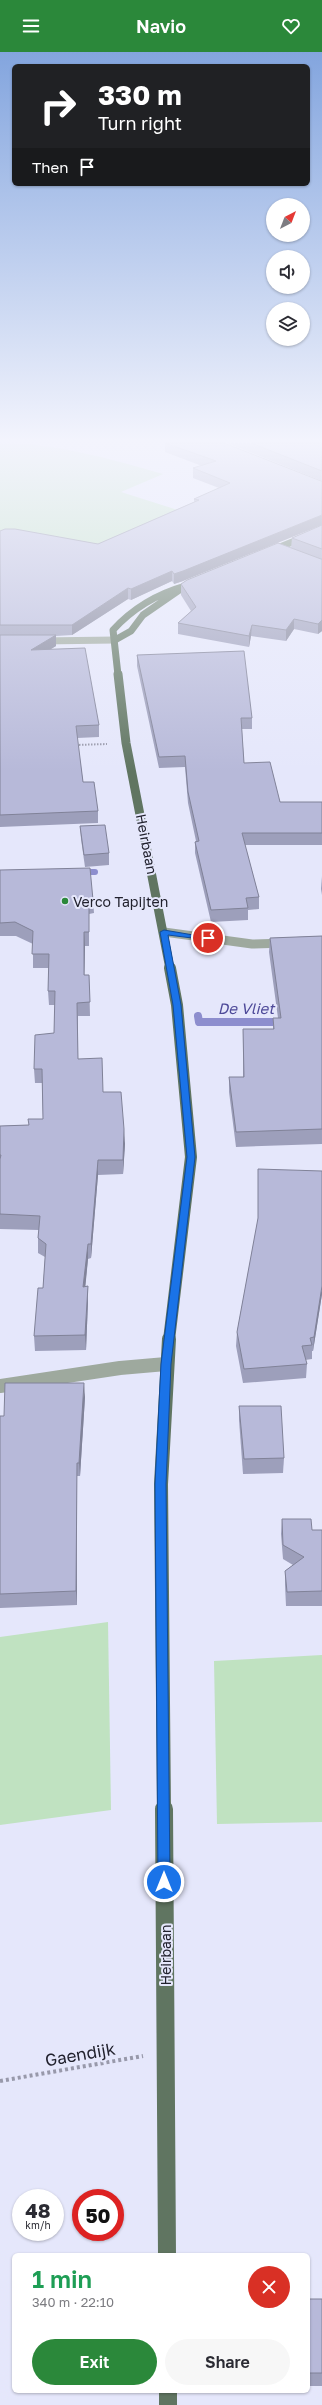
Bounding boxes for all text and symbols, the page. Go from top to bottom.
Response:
icon: menu [20,15,42,37]
text: Navio [136,15,186,37]
icon: heart [280,15,302,37]
text: 330 m [98,78,182,111]
icon: right [32,80,84,132]
text: Turn right [98,112,182,134]
icon: arrive [76,156,98,178]
text: Then [32,158,68,176]
north arrow [266,198,310,242]
map controls [266,198,310,346]
button: sound [266,250,310,294]
button: layers [266,302,310,346]
street label: Heirbaan [133,812,161,876]
place label: Verco Tapijten [73,893,168,910]
marker: Verco Tapijten [60,896,70,906]
pin [191,921,225,955]
icon: arrive [197,927,219,949]
water label: De Vliet [218,999,276,1017]
position arrow [143,1861,185,1903]
street label: Heirbaan [157,1924,174,1986]
street label: Gaendijk [43,2037,117,2071]
speed limit sign: 50 [72,2189,124,2241]
text: 48 [25,2198,51,2222]
text: km/h [25,2219,51,2231]
text: 1 min [32,2264,92,2293]
button: close [248,2266,290,2308]
text: 340 m · 22:10 [32,2294,114,2310]
button: Exit [32,2339,157,2385]
button: Share [165,2339,290,2385]

